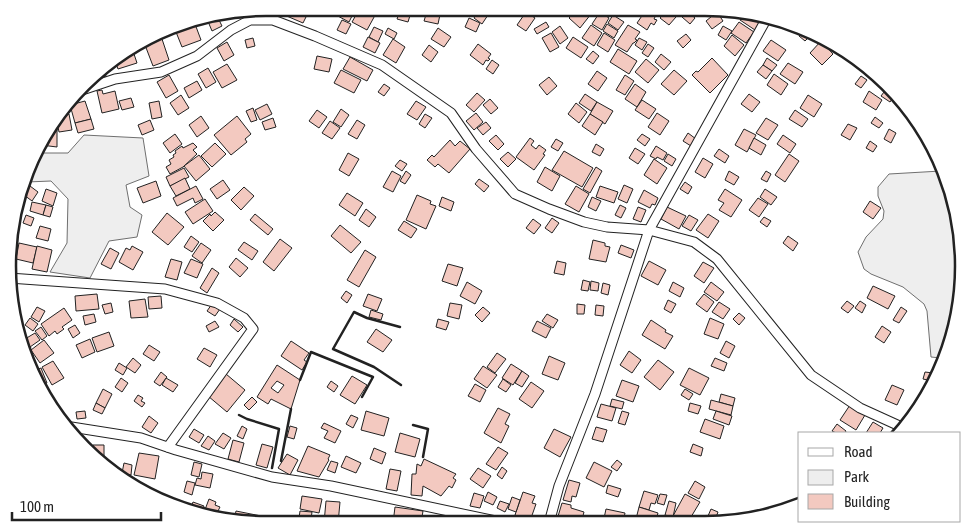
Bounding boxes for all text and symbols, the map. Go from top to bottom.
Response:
legend [798,432,961,522]
text: Road [844,443,873,460]
text: Park [844,468,869,485]
scale bar [12,490,161,522]
text: Building [844,493,890,510]
text: 100 m [20,498,54,515]

